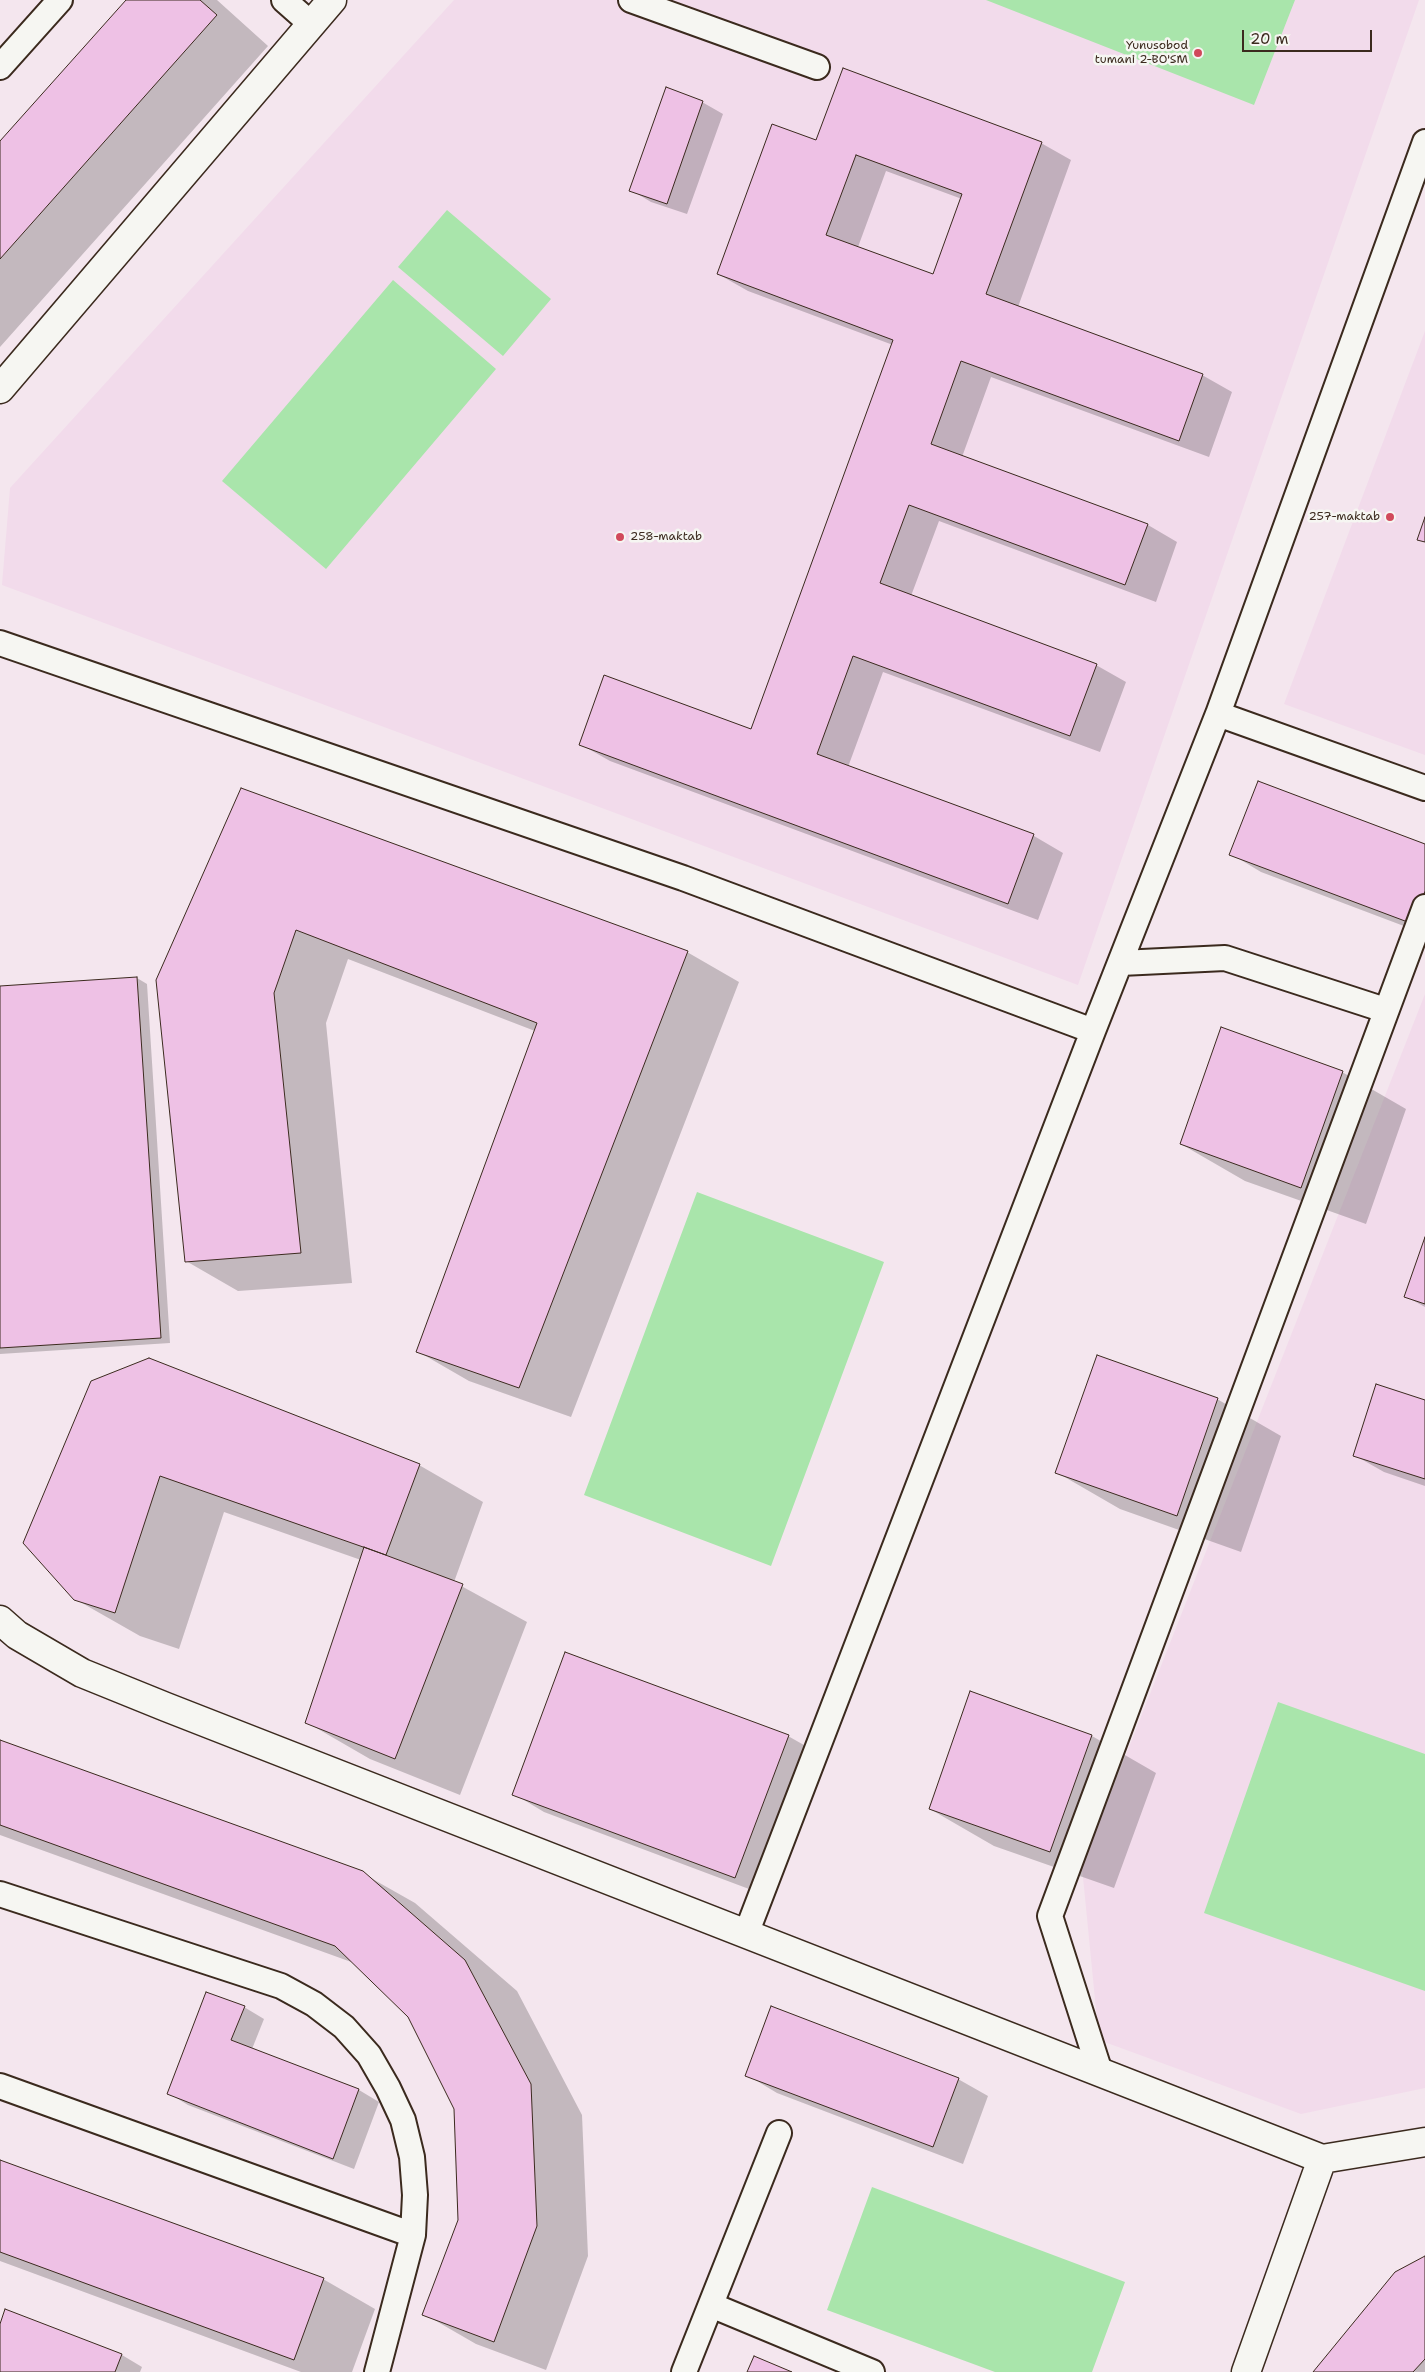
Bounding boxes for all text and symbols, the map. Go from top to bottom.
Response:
scale bar [1245,20,1375,52]
text: 20 m [1250,29,1289,49]
place label: Yunusobod tumani 2-BO'SM [1095,39,1188,67]
marker: Yunusobod tumani 2-BO'SM [1192,47,1204,59]
place label: 257-maktab [1308,510,1380,524]
marker: 257-maktab [1384,511,1396,523]
place label: 258-maktab [630,530,702,544]
marker: 258-maktab [614,531,626,543]

